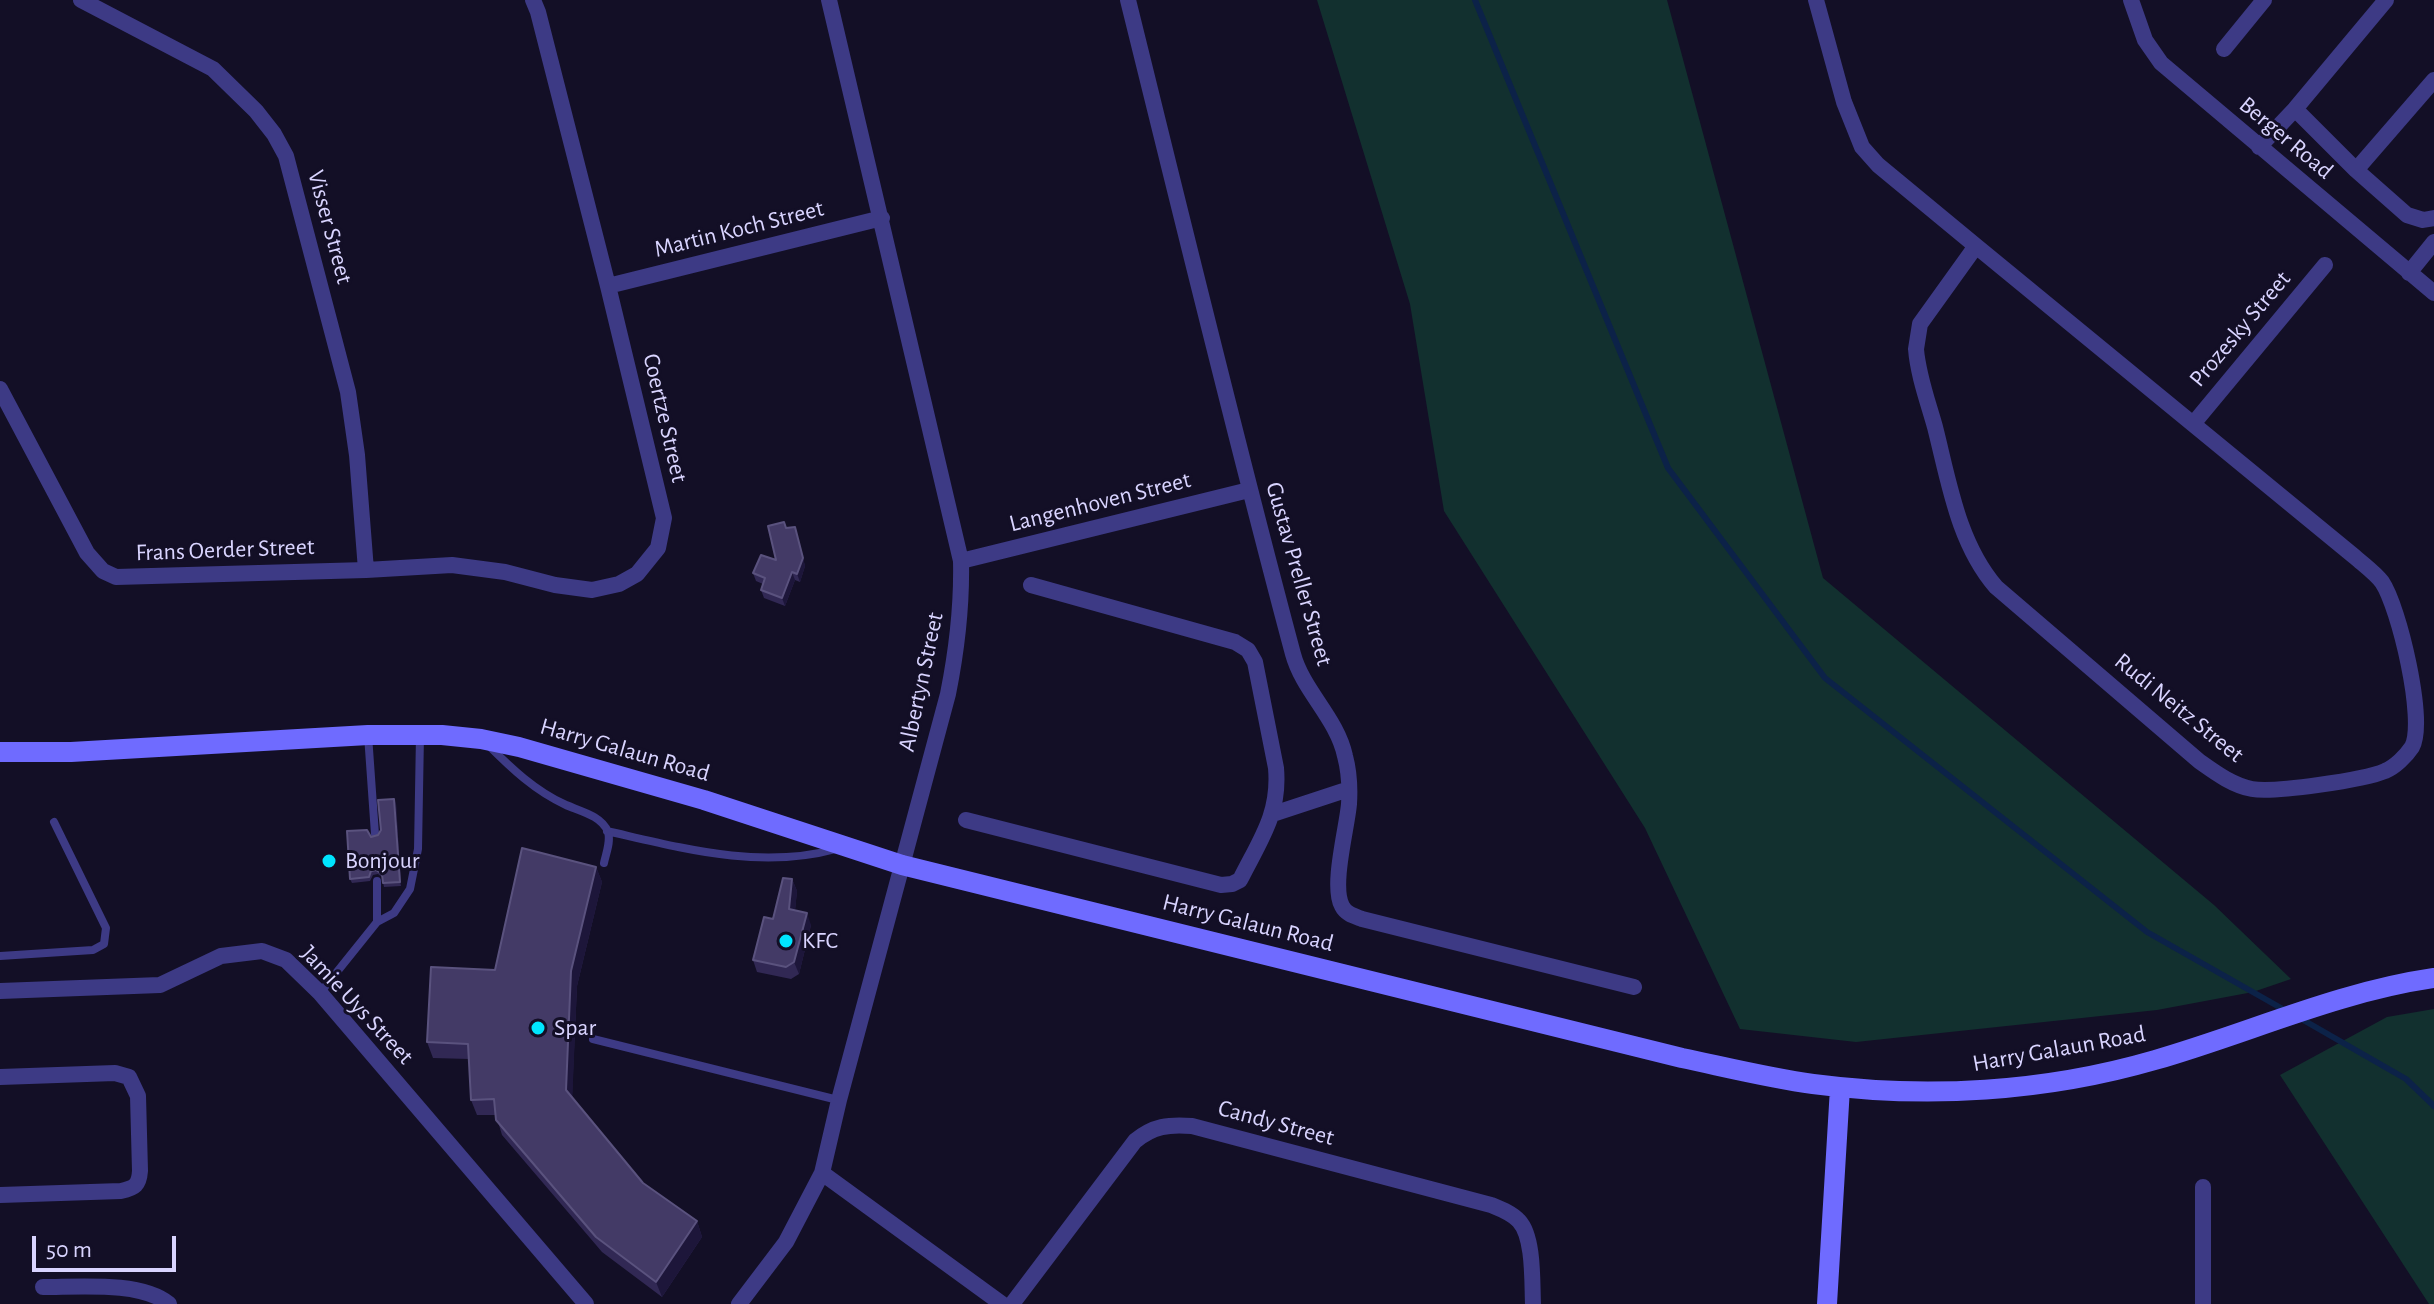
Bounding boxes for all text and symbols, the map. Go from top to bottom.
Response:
street label: Berger Road [2233,90,2339,186]
street label: Visser Street [301,167,359,287]
street label: Martin Koch Street [651,194,827,264]
street label: Prozesky Street [2183,265,2297,393]
street label: Coertze Street [636,351,694,485]
street label: Langenhoven Street [1006,466,1194,538]
street label: Gustav Preller Street [1259,479,1339,669]
street label: Frans Oerder Street [135,532,315,568]
street label: Albertyn Street [892,610,950,754]
street label: Rudi Neitz Street [2109,647,2249,769]
street label: Harry Galaun Road [537,712,713,788]
place label: Bonjour [345,847,419,875]
marker: Bonjour [320,852,338,870]
street label: Harry Galaun Road [1160,888,1336,958]
place label: KFC [802,927,838,955]
marker: KFC [777,932,795,950]
street label: Jamie Uys Street [294,939,420,1071]
place label: Spar [554,1014,596,1042]
marker: Spar [529,1019,547,1037]
street label: Harry Galaun Road [1970,1020,2148,1078]
street label: Candy Street [1215,1094,1337,1152]
scale bar [36,1220,180,1270]
text: 50 m [46,1238,92,1262]

